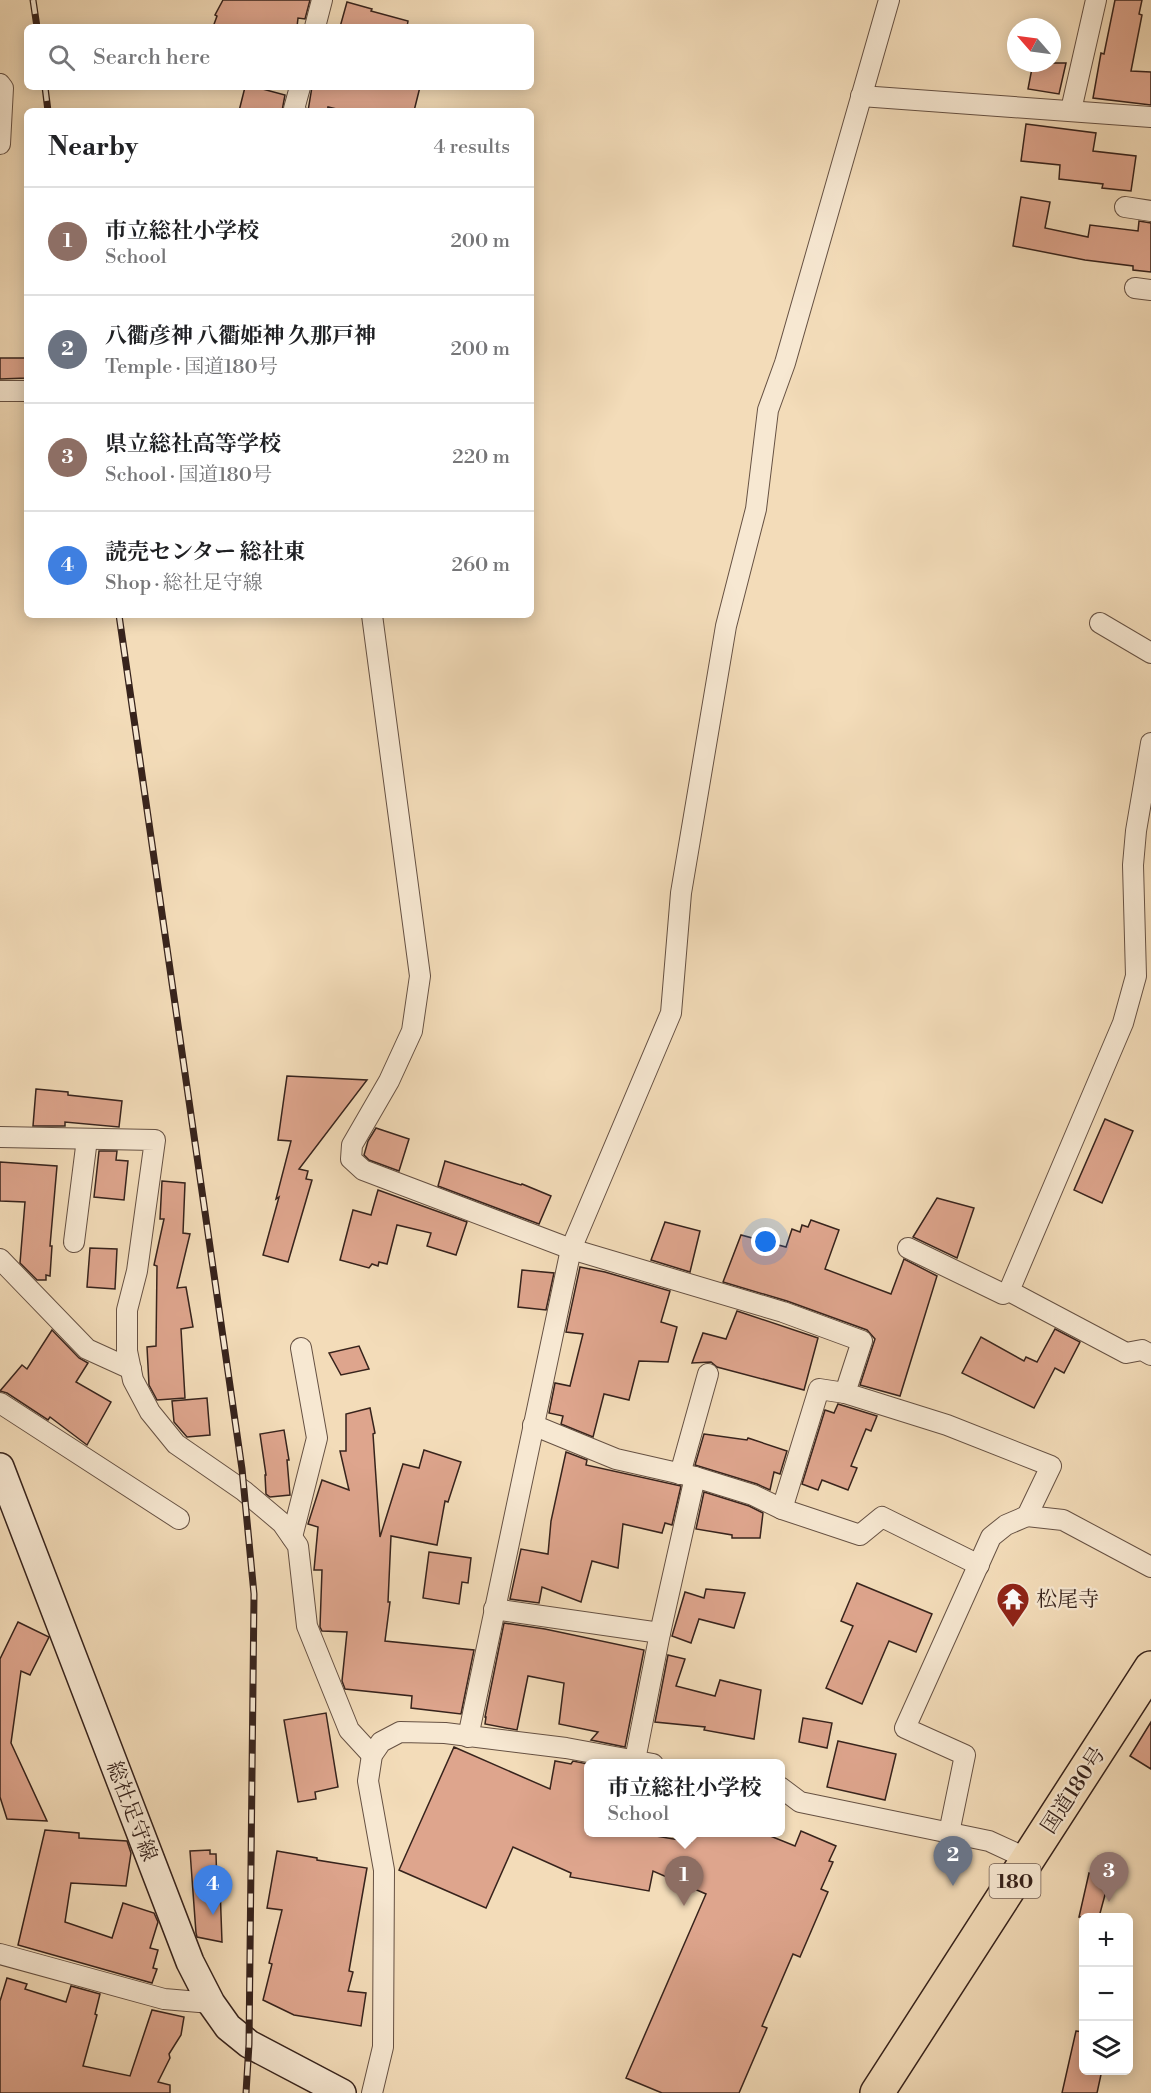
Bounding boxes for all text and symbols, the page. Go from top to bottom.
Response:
north arrow [1007,18,1061,72]
search box [24,24,534,90]
icon: search [45,41,78,74]
text: Search here [93,44,210,71]
text: Nearby [48,131,138,163]
text: 4 results [433,135,510,160]
text: 市立総社小学校 [105,218,259,245]
text: 1 [63,229,72,254]
text: 200 m [450,229,510,254]
text: School [105,245,167,270]
text: 八衢彦神 八衢姫神 久那戸神 [105,323,376,350]
text: 2 [61,337,74,362]
text: 200 m [450,337,510,362]
text: Temple · 国道180号 [105,355,278,380]
text: 県立総社高等学校 [105,431,281,458]
text: 3 [61,445,74,470]
text: 220 m [452,445,510,470]
text: School · 国道180号 [105,463,272,488]
text: 読売センター 総社東 [105,539,306,566]
text: 4 [61,553,74,578]
text: 260 m [452,553,510,578]
text: Shop · 総社足守線 [105,571,263,596]
your location [751,1227,780,1256]
temple icon: 松尾寺 [995,1581,1031,1628]
place label: 松尾寺 [1036,1587,1099,1613]
street label: 国道180号 [1036,1742,1112,1839]
street label: 総社足守線 [100,1758,162,1865]
popup [584,1759,785,1837]
text: 市立総社小学校 [607,1775,762,1802]
text: School [607,1802,669,1827]
pin: 2 [934,1836,972,1886]
pin: 3 [1090,1852,1128,1902]
pin: 1 [664,1856,704,1906]
road number: 180 [990,1864,1040,1898]
pin: 4 [194,1866,232,1915]
map controls [1079,1913,1133,2075]
button: + [1079,1913,1133,1967]
button: − [1079,1967,1133,2021]
button: layers [1079,2021,1133,2075]

